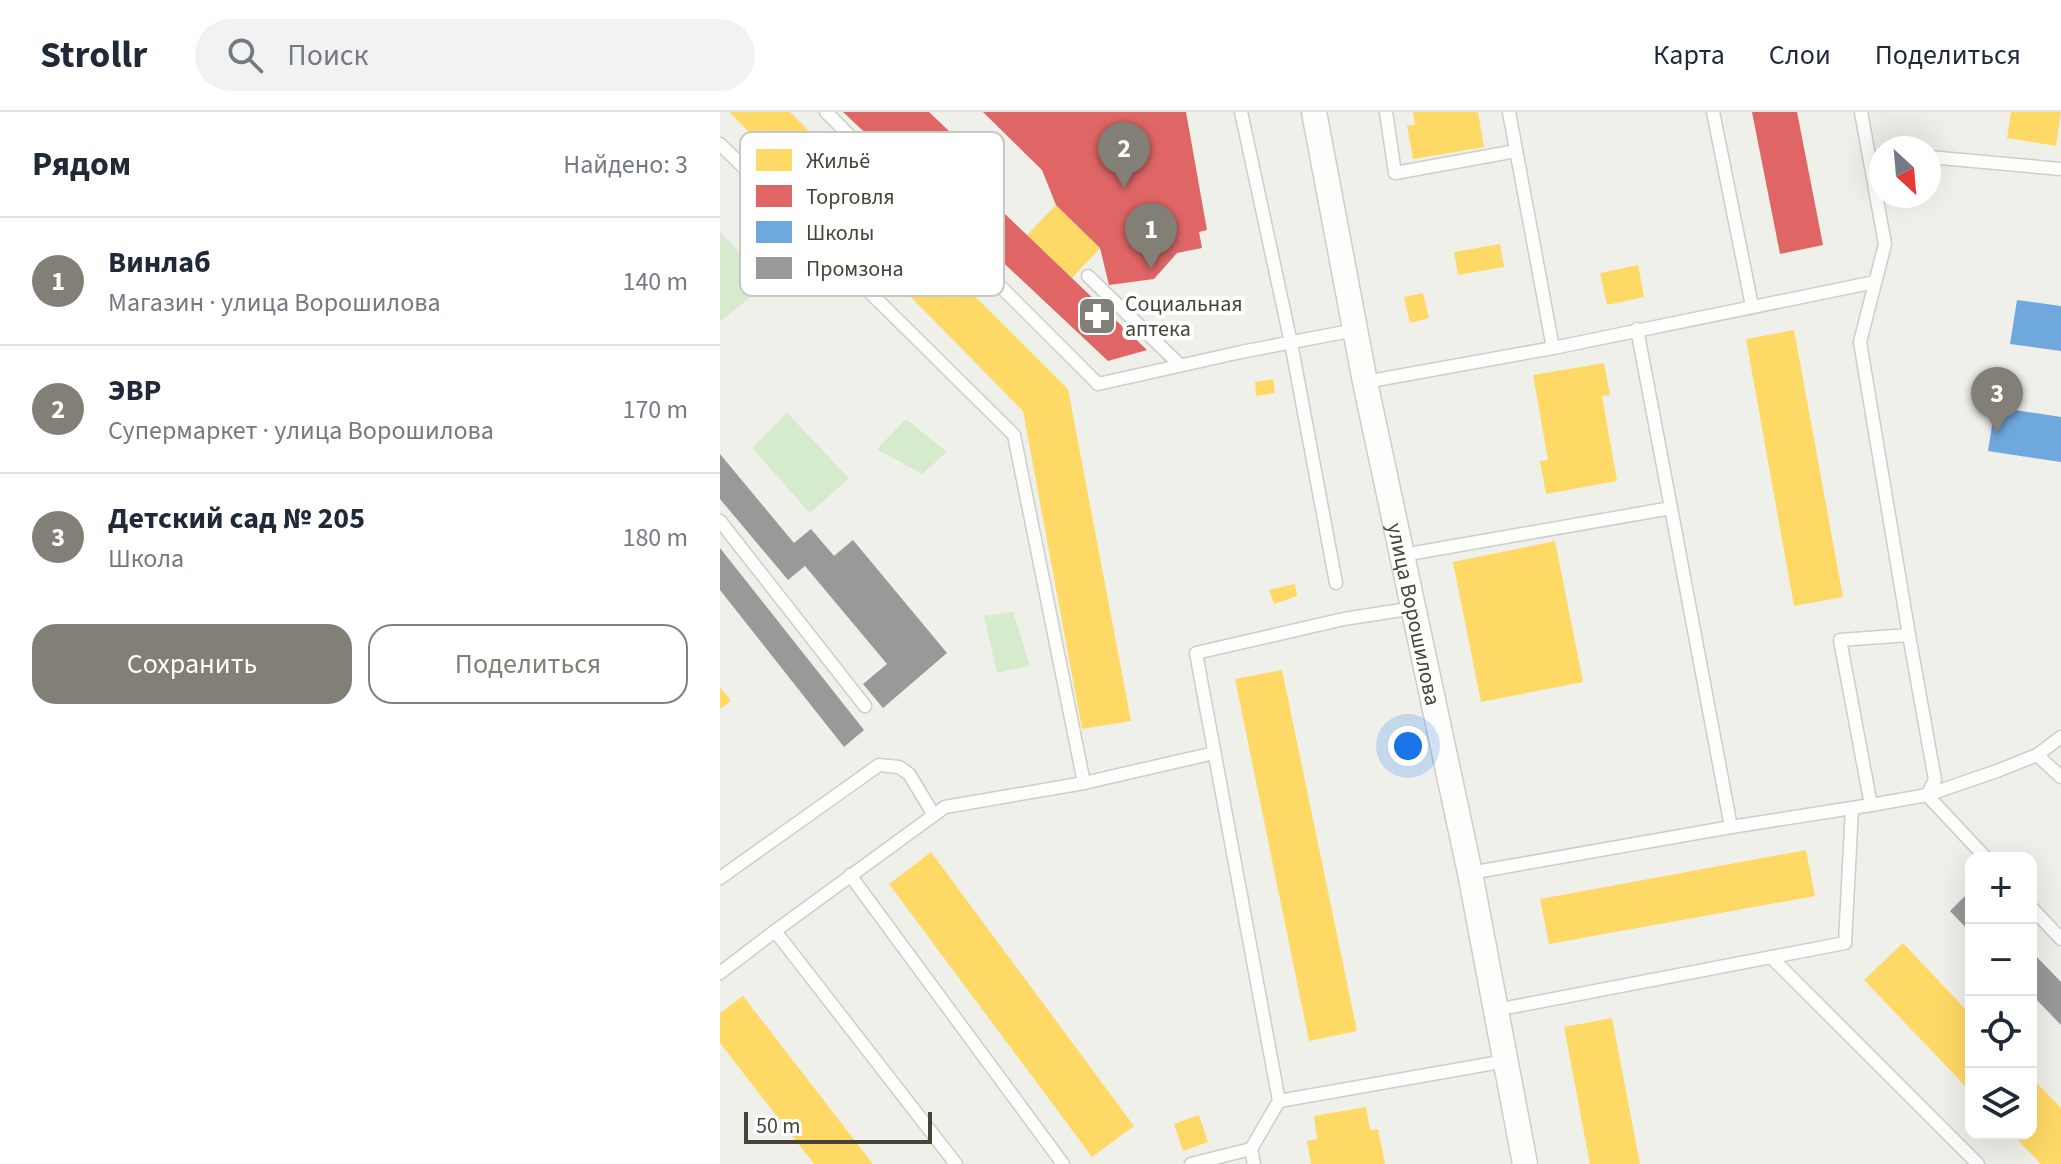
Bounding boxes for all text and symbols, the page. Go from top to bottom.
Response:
search box [195,19,755,91]
text: Strollr [40,28,147,82]
icon: search [223,33,267,77]
text: Поиск [287,34,368,77]
text: Карта [1653,35,1725,75]
text: Слои [1769,35,1831,75]
text: Поделиться [1875,35,2021,75]
pin: 2 [1098,122,1150,188]
legend [740,132,1004,296]
north arrow [1869,136,1941,208]
text: Рядом [32,140,131,189]
text: Жильё [806,145,870,177]
text: Найдено: 3 [563,146,688,183]
text: Торговля [806,181,895,213]
pin: 1 [1125,203,1177,269]
text: Школы [806,217,874,249]
text: Винлаб [108,241,211,284]
text: Промзона [806,253,904,285]
text: 1 [51,263,65,300]
text: 140 m [622,263,688,300]
text: Магазин · улица Ворошилова [108,284,441,321]
place label: Социальная аптека [1125,288,1243,345]
pharmacy icon: Социальная аптека [1076,295,1118,337]
pin: 3 [1971,367,2023,433]
text: ЭВР [108,369,162,412]
text: 2 [51,391,65,428]
text: 170 m [622,391,688,428]
text: Супермаркет · улица Ворошилова [108,412,494,449]
text: Детский сад № 205 [108,497,365,540]
text: 3 [51,519,65,556]
text: 180 m [622,519,688,556]
street label: улица Ворошилова [1379,520,1449,708]
text: Школа [108,540,184,577]
button: Сохранить [32,624,352,704]
button: Поделиться [368,624,688,704]
your location [1388,726,1428,766]
map controls [1965,852,2037,1140]
button: + [1965,852,2037,924]
button: − [1965,924,2037,996]
button: locate [1965,996,2037,1068]
button: layers [1965,1068,2037,1140]
scale bar [744,1108,932,1144]
text: 50 m [756,1110,801,1142]

